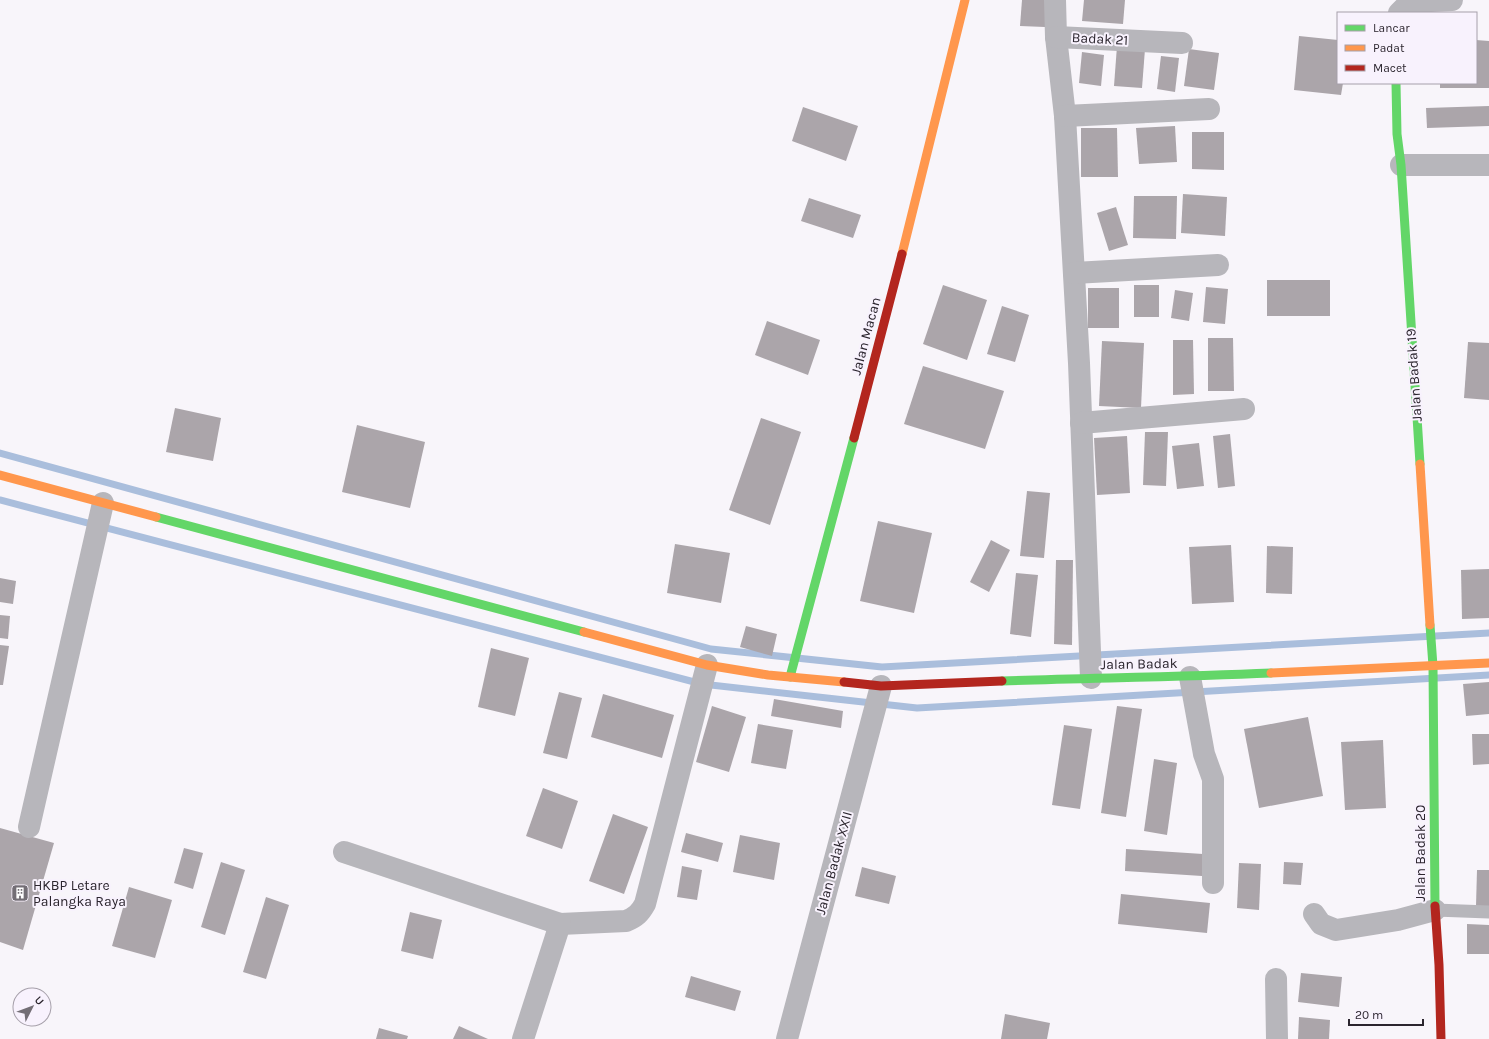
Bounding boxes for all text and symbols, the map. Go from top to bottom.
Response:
legend [1337,12,1477,84]
text: Lancar [1373,21,1410,35]
street label: Badak 21 [1071,29,1129,49]
text: Padat [1373,41,1405,55]
text: Macet [1373,61,1407,75]
street label: Jalan Macan [847,295,885,377]
street label: Jalan Badak 19 [1402,328,1426,422]
street label: Jalan Badak [1100,655,1178,673]
street label: Jalan Badak 20 [1412,805,1429,901]
street label: Jalan Badak XXII [812,810,856,916]
place label: HKBP Letare Palangka Raya [33,877,126,910]
building icon: HKBP Letare Palangka Raya [10,883,30,903]
north arrow [12,987,52,1027]
text: U [32,993,46,1008]
scale bar [1349,1001,1423,1027]
text: 20 m [1355,1008,1383,1022]

